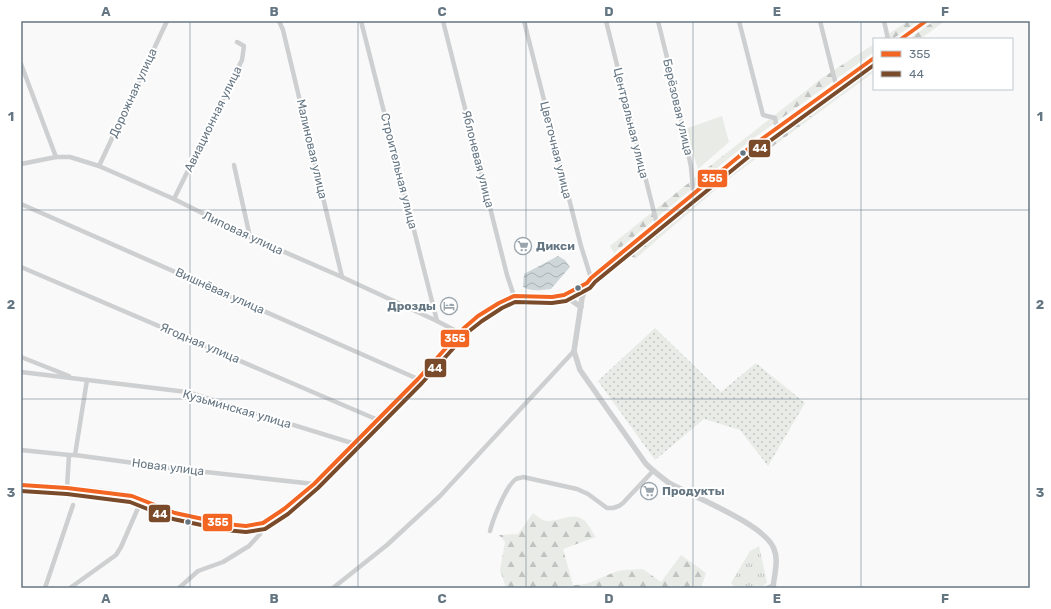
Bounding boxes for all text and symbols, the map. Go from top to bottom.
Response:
text: A [101,4,111,19]
text: B [269,4,279,19]
text: C [437,4,447,19]
text: D [604,4,614,19]
text: E [773,4,781,19]
text: F [941,4,949,19]
legend [873,38,1013,90]
street label: Дорожная улица [106,46,160,140]
text: 355 [909,47,930,61]
street label: Берёзовая улица [660,57,696,157]
street label: Авиационная улица [181,64,245,174]
street label: Центральная улица [610,66,652,180]
text: 44 [909,67,924,81]
street label: Малиновая улица [294,98,330,200]
street label: Цветочная улица [537,100,575,200]
text: 1 [8,109,14,124]
street label: Яблоневая улица [459,109,497,209]
text: 1 [1037,109,1043,124]
street label: Строительная улица [378,111,420,231]
line badge: 44 [748,139,771,158]
text: 44 [752,142,768,155]
unlabelled marker [738,148,748,158]
line badge: 355 [697,169,728,188]
text: 355 [701,172,723,185]
street label: Липовая улица [201,208,285,258]
supermarket icon: Дикси [513,236,533,256]
place label: Дикси [536,239,575,253]
street label: Вишнёвая улица [173,265,267,317]
unlabelled marker [573,283,583,293]
hotel icon: Дрозды [439,296,459,316]
text: 2 [7,297,15,312]
text: 2 [1036,297,1044,312]
place label: Дрозды [387,299,436,313]
street label: Ягодная улица [158,320,242,366]
line badge: 355 [440,329,470,348]
text: 355 [444,332,466,345]
line badge: 44 [424,358,447,378]
text: 44 [427,362,443,375]
street label: Кузьминская улица [181,387,293,431]
street label: Новая улица [131,456,205,478]
supermarket icon: Продукты [639,481,659,501]
place label: Продукты [662,484,725,498]
text: 3 [7,485,16,500]
text: 3 [1036,485,1045,500]
line badge: 44 [148,504,171,523]
text: 44 [152,508,168,521]
line badge: 355 [202,513,233,532]
text: 355 [207,516,229,529]
unlabelled marker [183,517,193,527]
text: A [101,591,111,606]
text: B [269,591,279,606]
text: C [437,591,447,606]
text: D [604,591,614,606]
text: E [773,591,781,606]
text: F [941,591,949,606]

